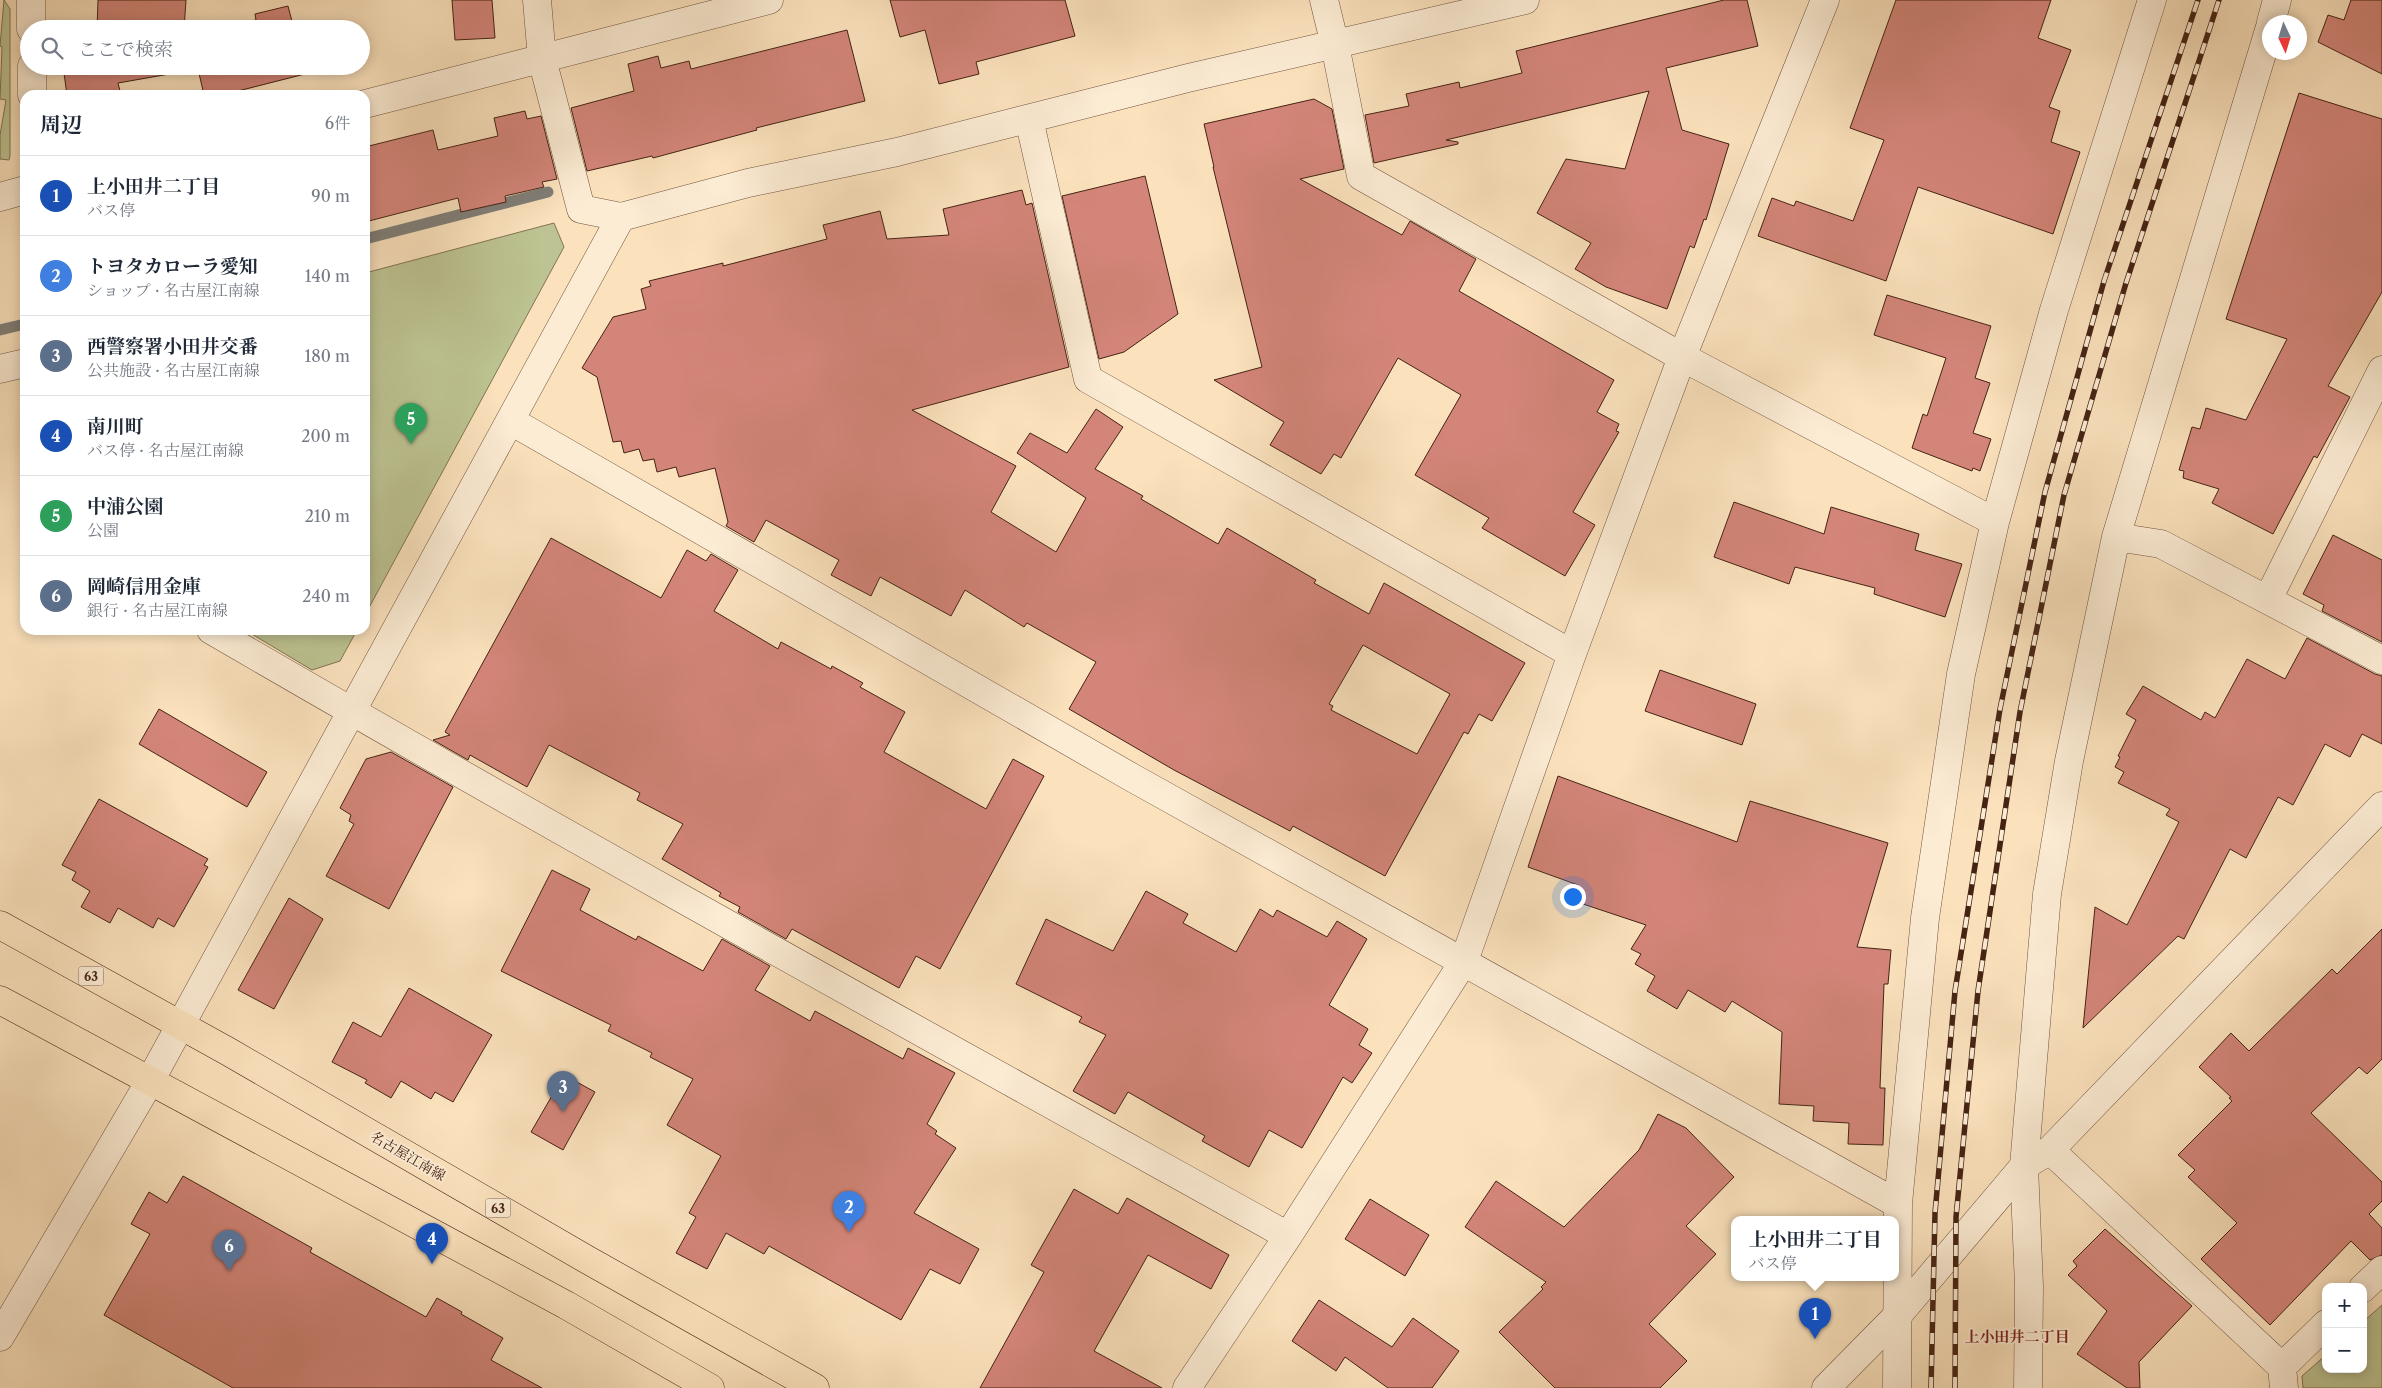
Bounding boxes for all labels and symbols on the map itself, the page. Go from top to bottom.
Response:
north arrow [2262,15,2307,60]
pin: 5 [395,403,427,444]
your location [1560,884,1586,910]
road number: 63 [78,966,104,986]
pin: 3 [547,1071,579,1112]
street label: 名古屋江南線 [367,1127,449,1185]
pin: 2 [833,1191,865,1232]
road number: 63 [486,1198,510,1218]
pin: 4 [416,1223,448,1264]
pin: 6 [213,1230,245,1271]
pin: 1 [1799,1298,1831,1339]
district label: 上小田井二丁目 [1964,1327,2070,1346]

